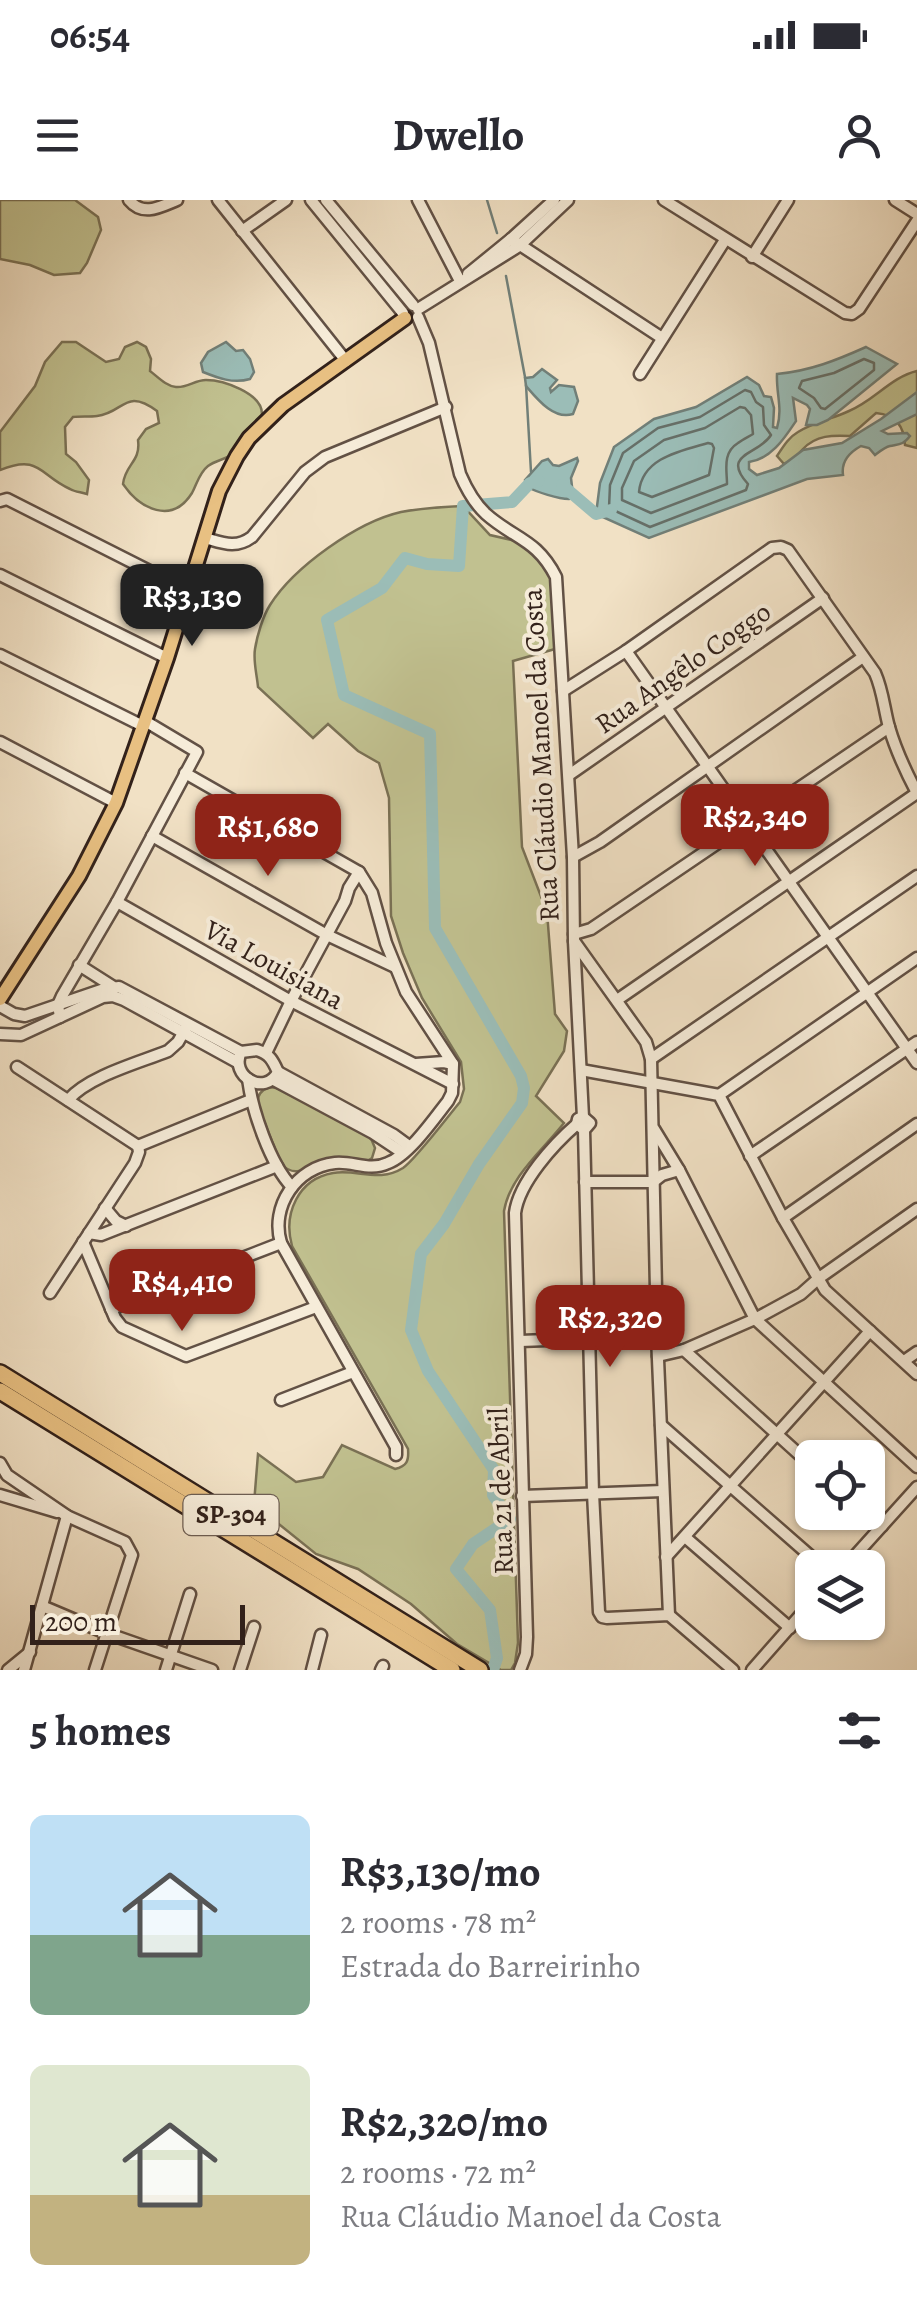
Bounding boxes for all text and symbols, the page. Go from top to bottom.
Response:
text: 06:54 [50,9,130,61]
text: Dwello [393,104,524,166]
icon: menu [30,108,85,163]
icon: person [832,108,887,163]
pin: R$3,130 [100,564,284,649]
text: R$3,130 [142,574,242,618]
street label: Rua Cláudio Manoel da Costa [513,587,569,923]
street label: Rua Angêlo Coggo [587,593,779,743]
pin: R$2,340 [663,784,847,869]
pin: R$1,680 [176,794,360,879]
text: R$2,340 [703,794,807,838]
text: R$1,680 [217,804,319,848]
street label: Via Louisiana [196,911,351,1019]
pin: R$4,410 [90,1249,274,1334]
text: R$4,410 [131,1259,233,1303]
pin: R$2,320 [518,1285,702,1370]
text: R$2,320 [558,1295,662,1339]
street label: Rua 21 de Abril [479,1407,523,1575]
map controls [795,1440,885,1640]
button: locate [795,1440,885,1530]
road number: SP-304 [184,1495,278,1535]
button: layers [795,1550,885,1640]
scale bar [30,1600,245,1644]
text: 200 m [45,1603,117,1641]
text: 5 homes [30,1702,171,1759]
icon: filters [832,1703,887,1758]
text: R$3,130/mo [340,1843,541,1900]
icon: home [110,1855,230,1975]
text: 2 rooms · 78 m² [340,1900,536,1944]
text: Estrada do Barreirinho [340,1944,640,1988]
text: R$2,320/mo [340,2093,548,2150]
icon: home [110,2105,230,2225]
text: 2 rooms · 72 m² [340,2150,536,2194]
text: Rua Cláudio Manoel da Costa [340,2194,721,2238]

